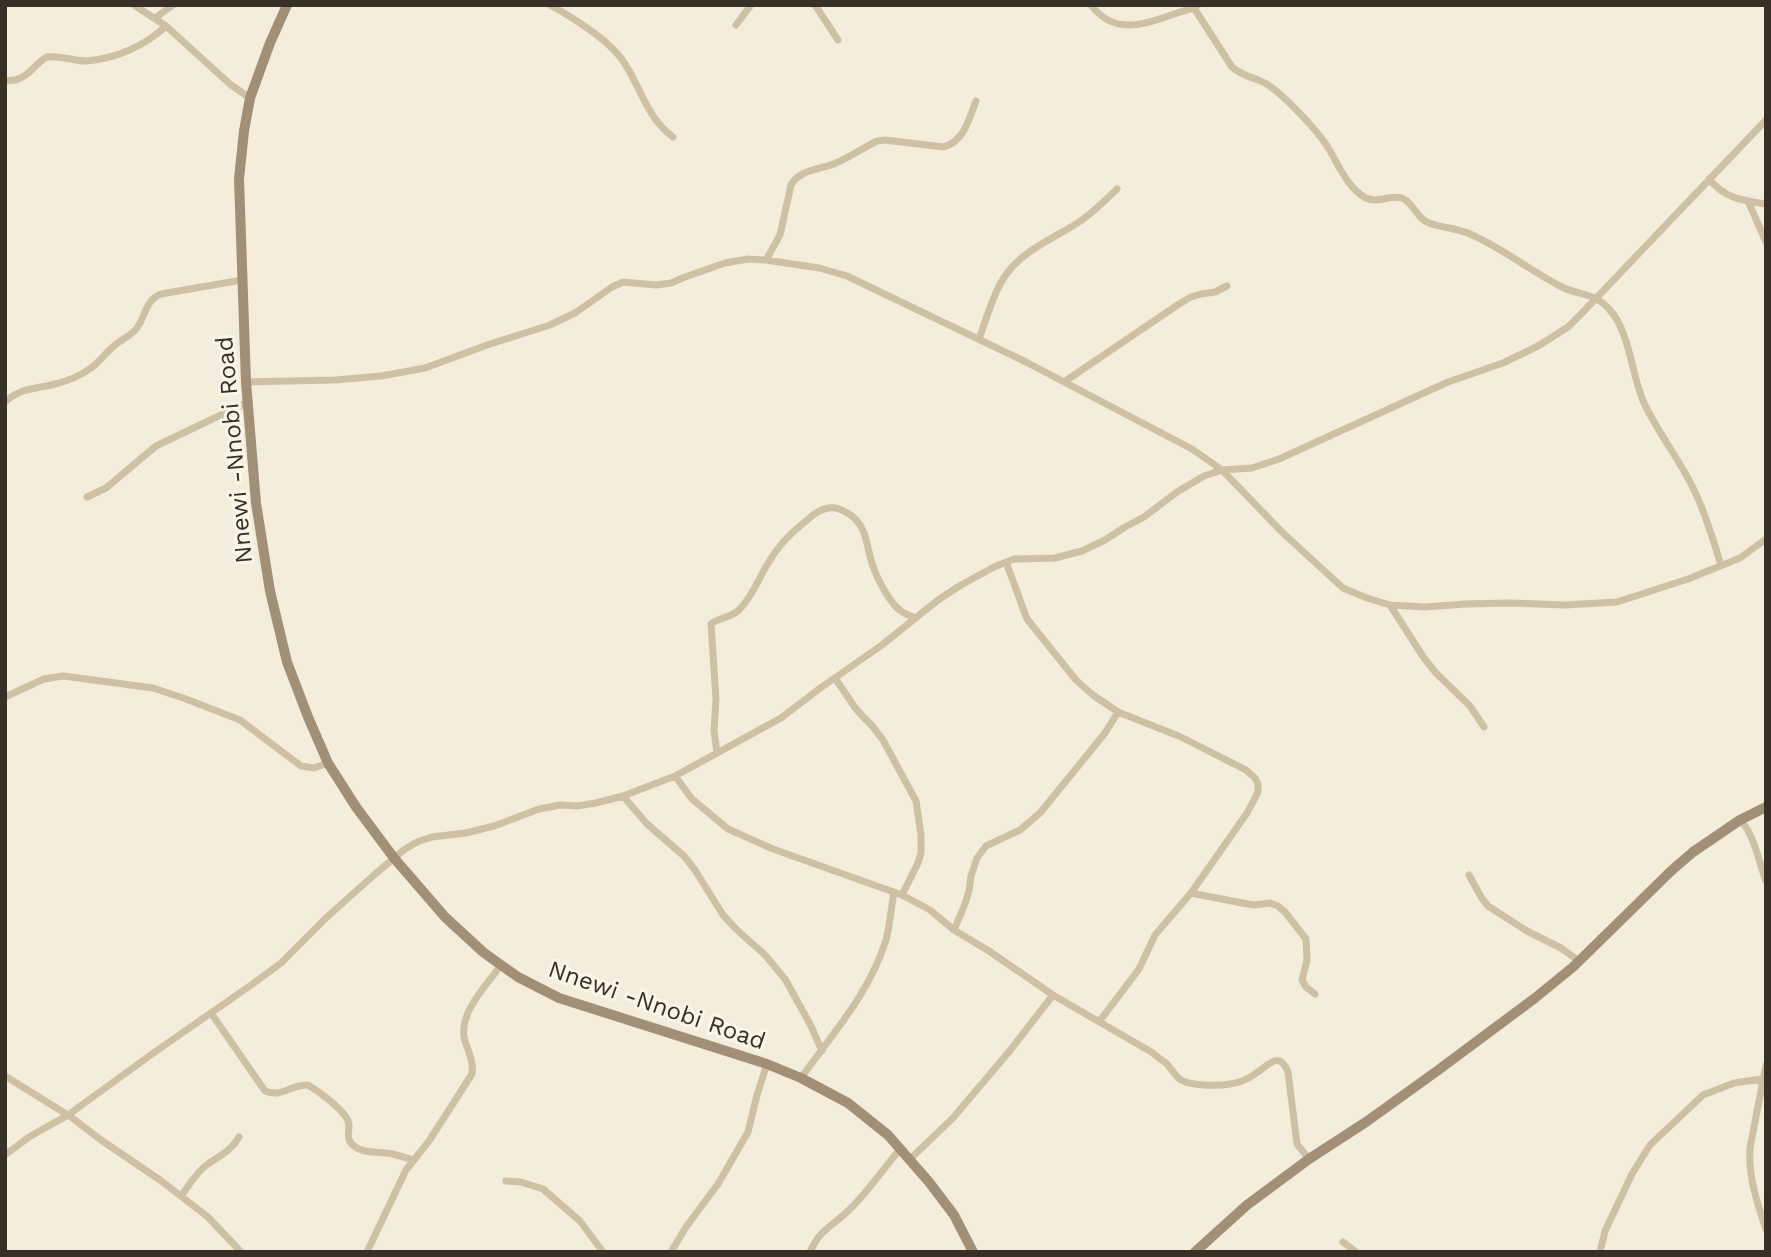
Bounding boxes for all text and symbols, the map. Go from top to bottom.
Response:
street label: Nnewi -Nnobi Road [210,335,258,565]
street label: Nnewi -Nnobi Road [545,955,769,1055]

